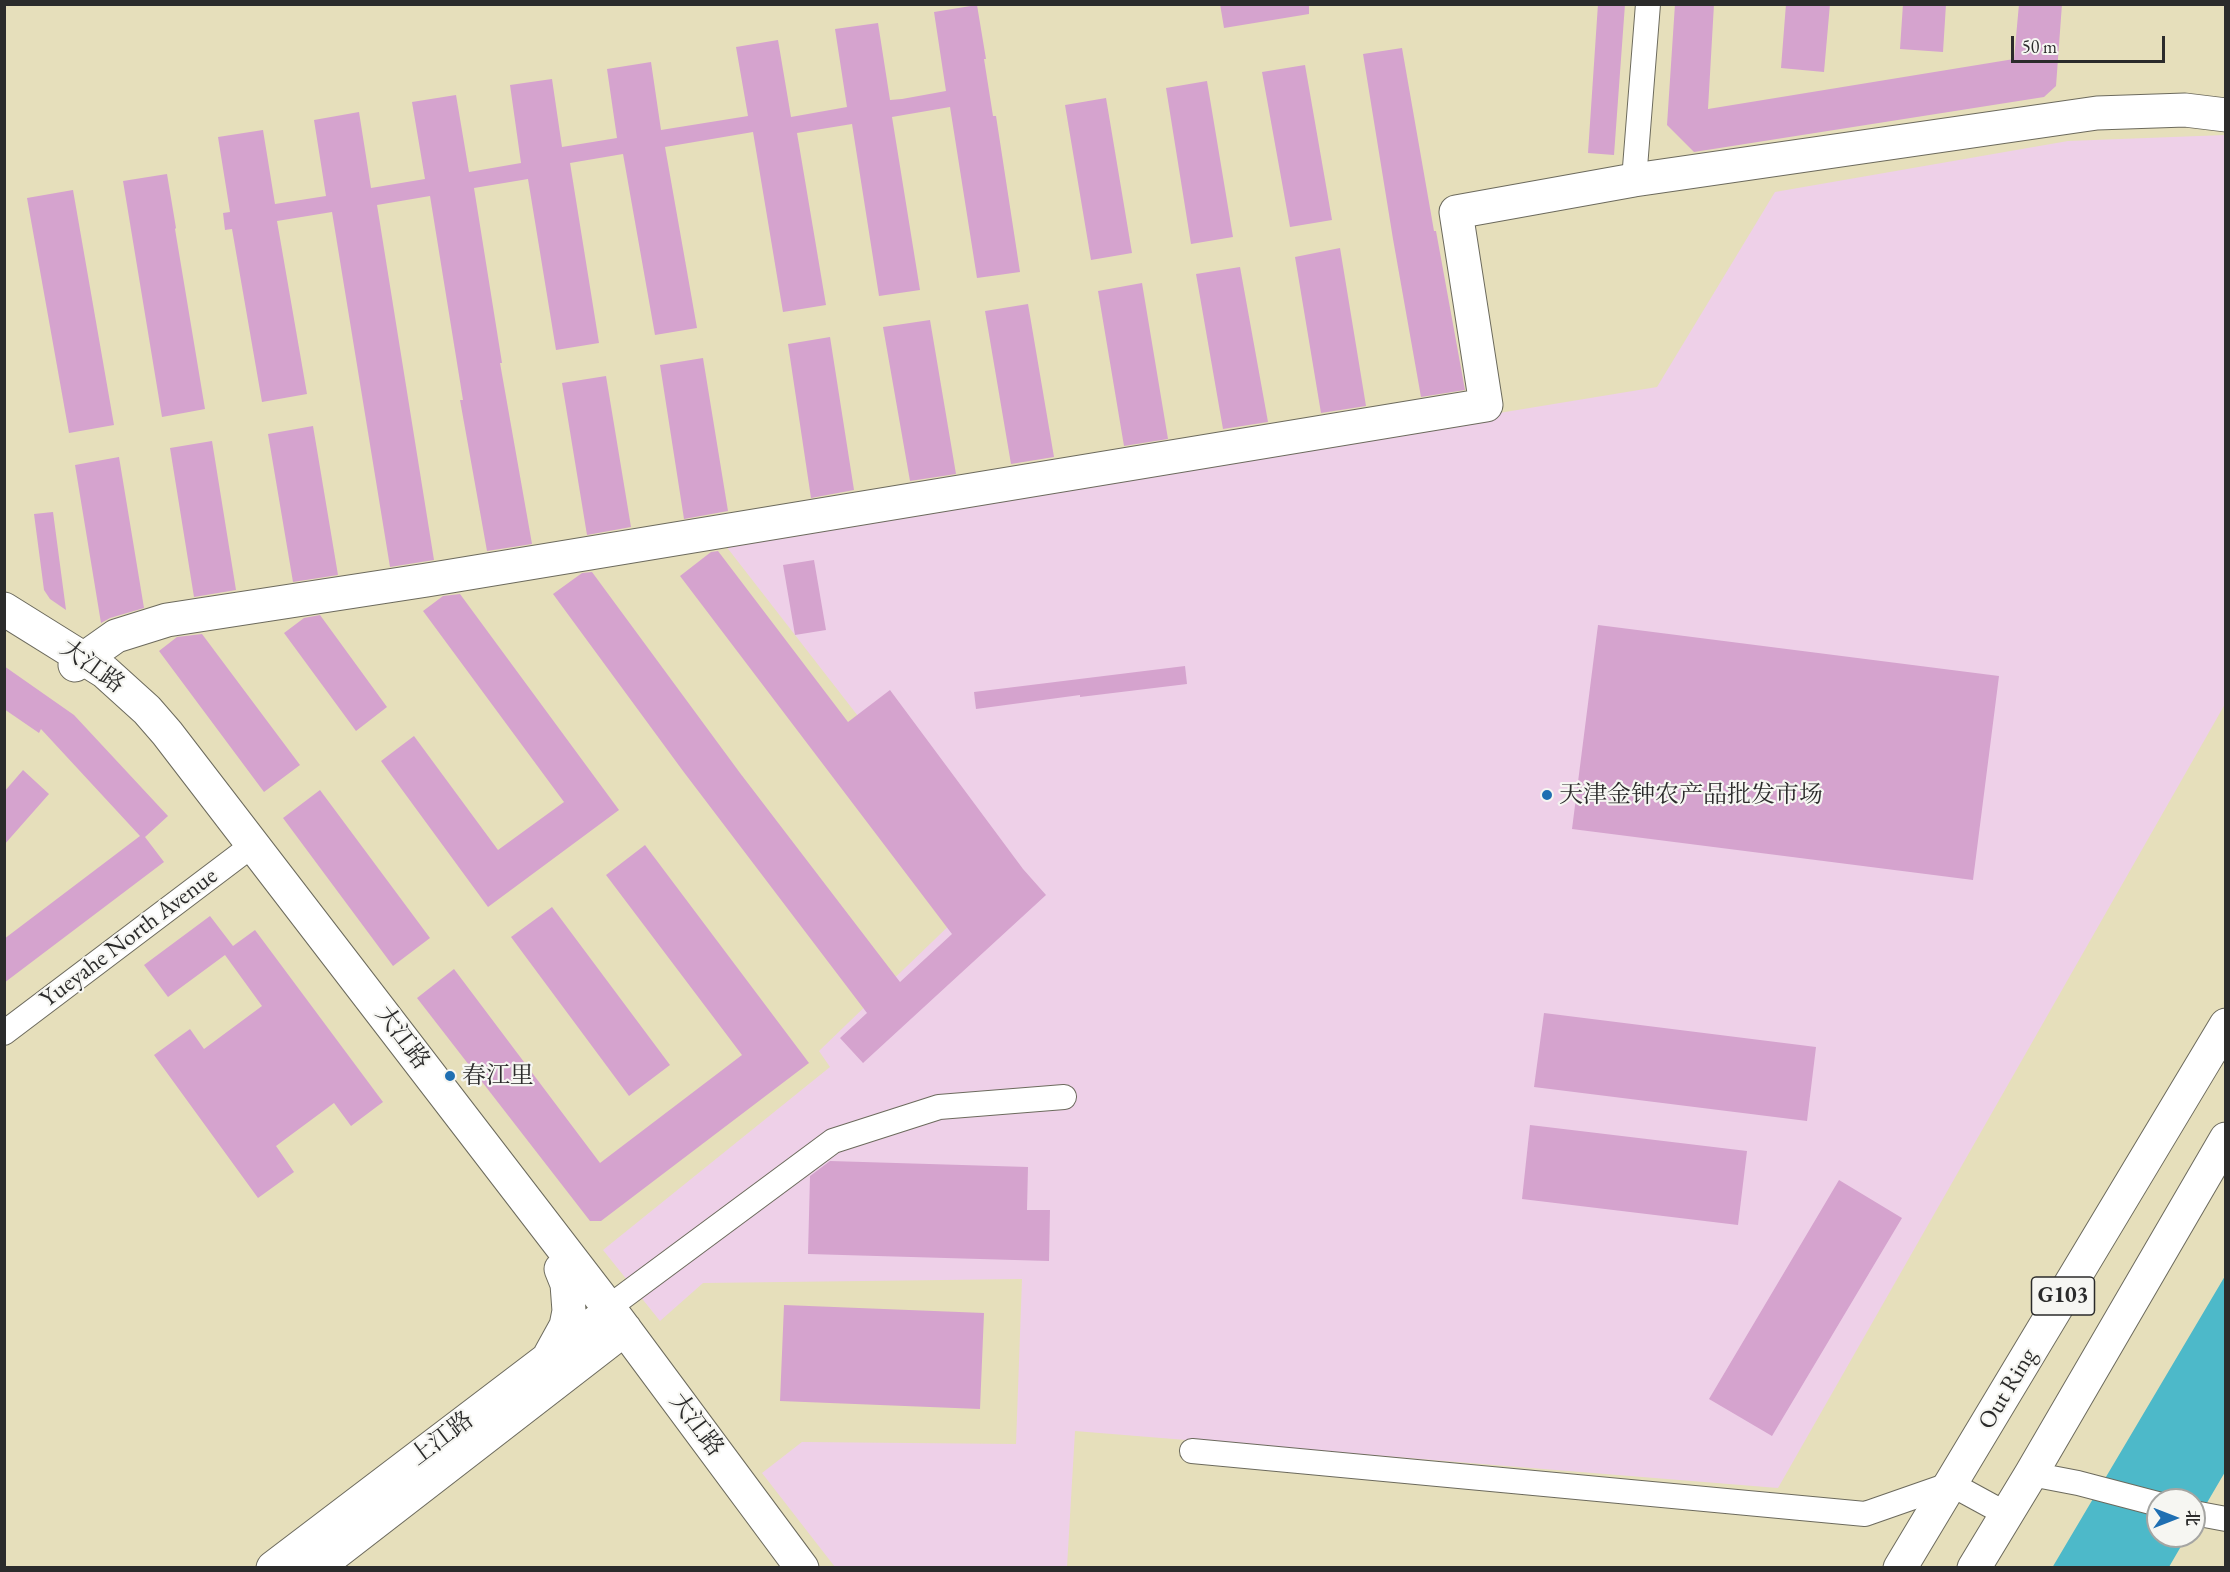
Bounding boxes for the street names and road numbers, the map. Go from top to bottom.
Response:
street label: 大江路 [54,634,130,700]
street label: Yueyahe North Avenue [35,862,223,1014]
street label: 大江路 [369,1001,435,1075]
road number: G103 [2032,1277,2094,1315]
street label: Out Ring [1973,1343,2043,1435]
street label: 大江路 [663,1388,729,1462]
street label: 上江路 [405,1406,479,1472]

